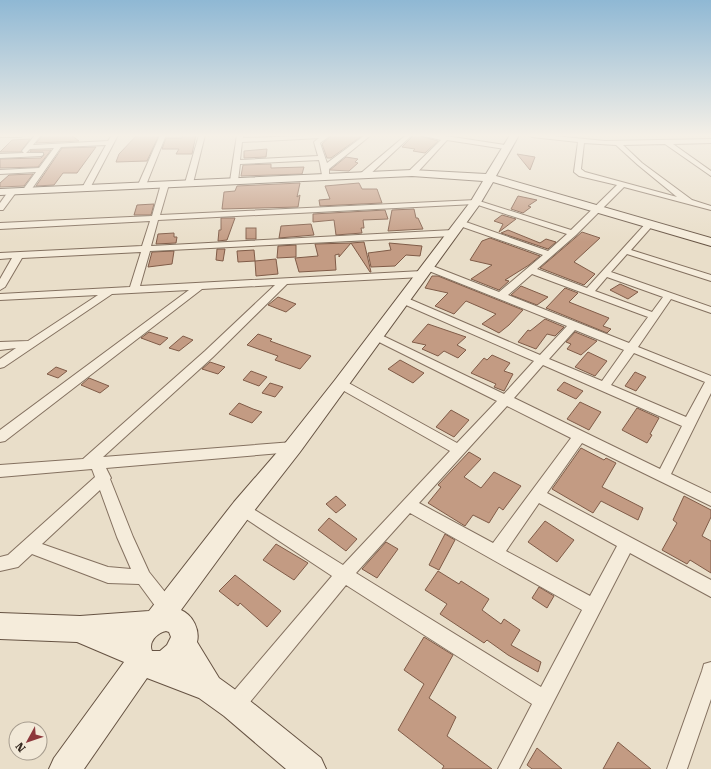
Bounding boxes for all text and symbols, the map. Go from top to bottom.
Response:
north arrow [8,721,48,761]
text: N [13,739,28,755]

